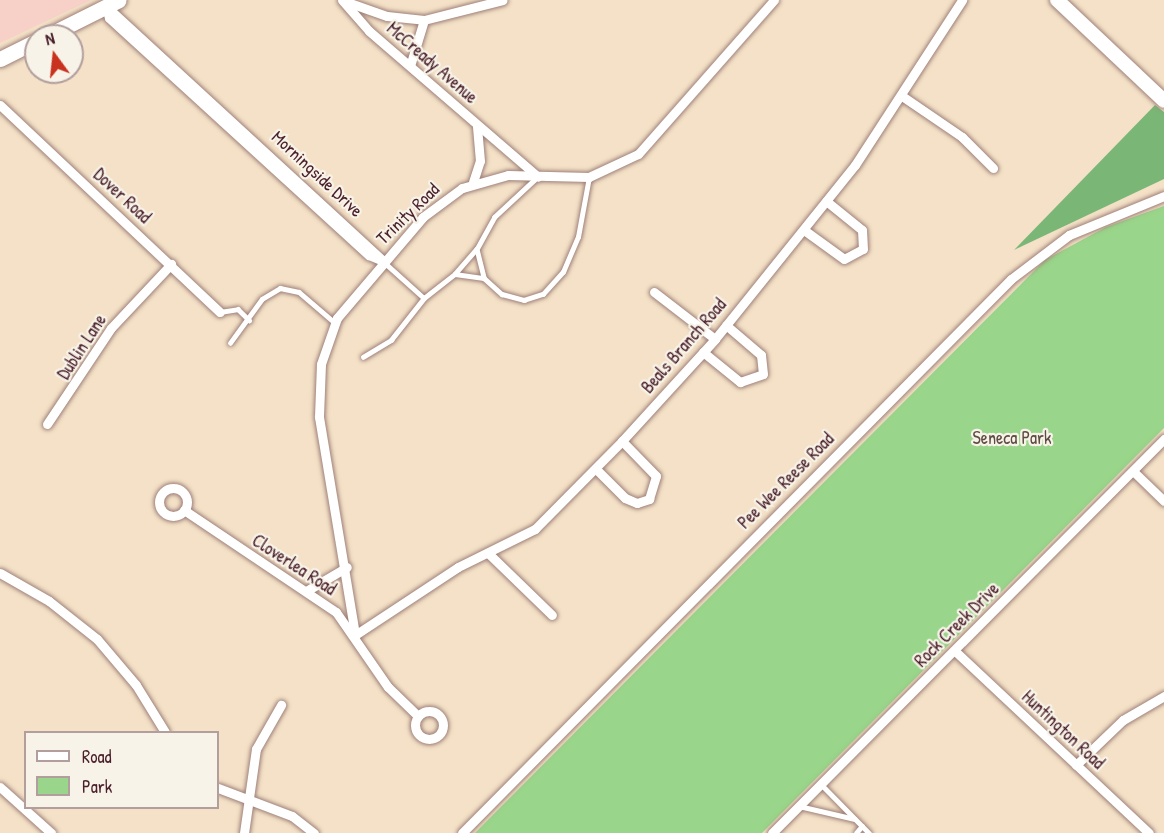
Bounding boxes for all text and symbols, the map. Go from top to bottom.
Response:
street label: McCready Avenue [382,18,482,108]
north arrow [24,24,84,84]
text: N [43,27,57,50]
street label: Morningside Drive [267,126,367,222]
street label: Dover Road [89,164,155,228]
street label: Trinity Road [372,179,444,249]
street label: Beals Branch Road [637,294,731,398]
street label: Dublin Lane [53,310,111,384]
park label: Seneca Park [972,427,1052,449]
street label: Pee Wee Reese Road [733,428,839,534]
street label: Cloverlea Road [248,530,340,600]
street label: Rock Creek Drive [910,578,1004,672]
street label: Huntington Road [1017,686,1109,774]
legend [24,731,219,809]
text: Road [82,744,112,769]
text: Park [82,774,112,799]

